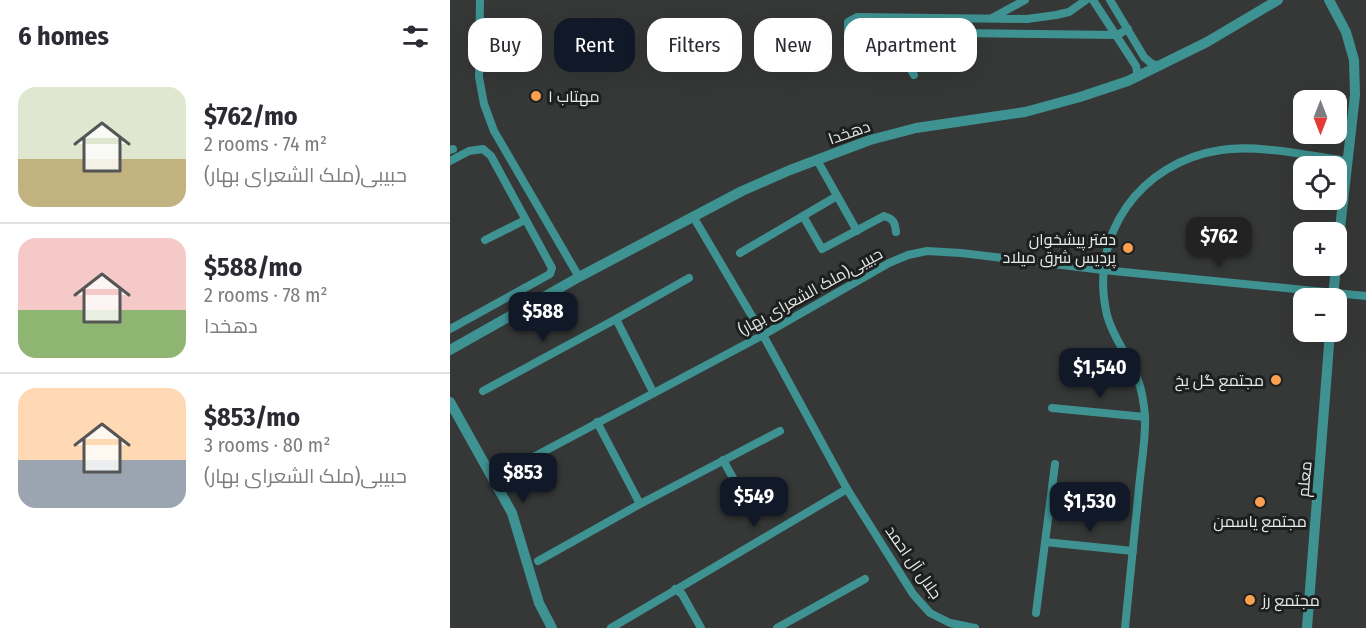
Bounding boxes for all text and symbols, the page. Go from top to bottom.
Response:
chip: Buy [468,18,542,72]
chip: Rent [554,18,635,72]
chip: Filters [647,18,742,72]
chip: New [754,18,832,72]
chip: Apartment [844,18,977,72]
icon: filters [399,20,432,53]
text: 6 homes [18,21,109,52]
place label: مهتاب ۱ [548,87,600,107]
marker: مهتاب ۱ [529,89,543,103]
north arrow [1293,90,1347,144]
map controls [1293,90,1347,342]
text: $762/mo [204,101,298,132]
icon: home [66,111,138,183]
street label: دهخدا [826,116,873,148]
text: 2 rooms · 74 m² [204,132,327,156]
button: locate [1293,156,1347,210]
text: حبیبی(ملک الشعرای بهار) [204,163,407,187]
pin: $762 [1183,217,1255,268]
button: + [1293,222,1347,276]
text: $762 [1200,224,1238,248]
place label: دفتر پیشخوان پردیس شرق میلاد [1002,230,1117,269]
marker: دفتر پیشخوان پردیس شرق میلاد [1121,241,1135,255]
street label: حبیبی(ملک الشعرای بهار) [735,244,886,340]
text: $588/mo [204,252,302,283]
icon: home [66,262,138,334]
text: 2 rooms · 78 m² [204,283,327,307]
button: − [1293,288,1347,342]
pin: $588 [507,292,579,343]
text: $588 [523,299,563,323]
text: دهخدا [204,314,258,338]
pin: $1,540 [1051,348,1149,399]
text: $1,540 [1073,355,1127,379]
place label: مجتمع گل یخ [1175,371,1264,392]
marker: مجتمع گل یخ [1269,373,1283,387]
text: $853/mo [204,402,300,433]
icon: home [66,412,138,484]
text: 3 rooms · 80 m² [204,433,330,457]
pin: $853 [487,453,559,504]
text: $853 [503,460,543,484]
street label: معلم [1293,460,1318,498]
text: حبیبی(ملک الشعرای بهار) [204,464,407,488]
pin: $549 [718,477,790,528]
pin: $1,530 [1041,482,1139,533]
text: $549 [734,484,774,508]
text: $1,530 [1064,489,1116,513]
marker: مجتمع یاسمن [1253,495,1267,509]
place label: مجتمع یاسمن [1213,512,1307,533]
street label: جلال آل احمد [881,522,946,603]
place label: مجتمع رز [1261,591,1320,612]
marker: مجتمع رز [1243,593,1257,607]

